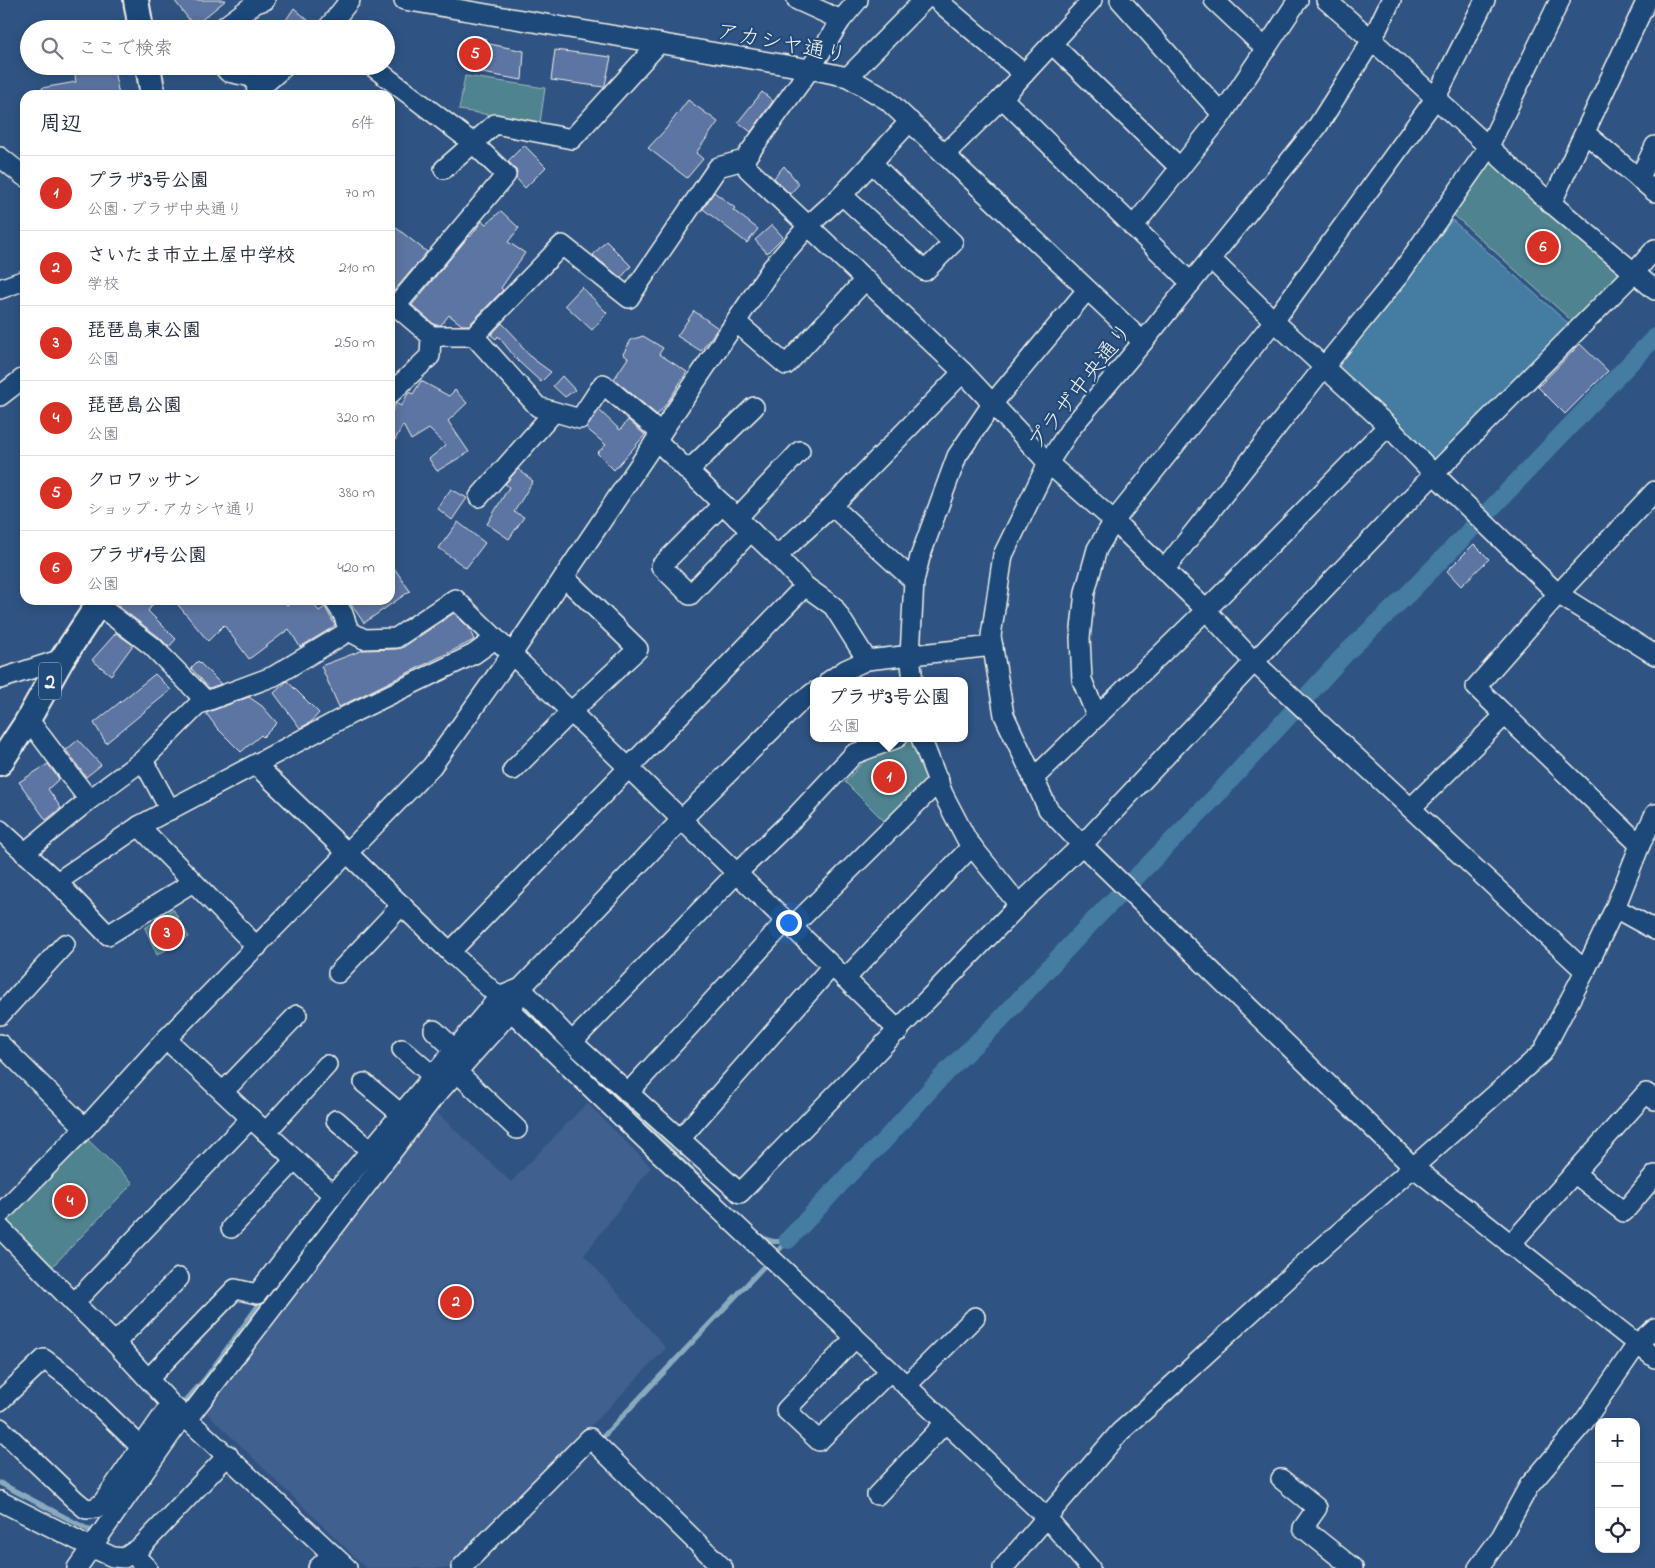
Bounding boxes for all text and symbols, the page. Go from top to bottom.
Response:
street label: アカシヤ通り [714,17,849,73]
search box [20,20,395,75]
icon: search [38,34,66,62]
pin: 5 [459,35,491,73]
text: ここで検索 [78,36,173,63]
text: 周辺 [40,110,82,140]
text: 6件 [352,112,375,136]
text: プラザ3号公園 [87,168,209,195]
text: 1 [53,181,59,205]
text: 70 m [345,181,375,205]
text: 公園 · プラザ中央通り [87,198,242,222]
pin: 6 [1527,228,1559,266]
text: さいたま市立土屋中学校 [87,243,296,270]
text: 2 [52,256,60,280]
text: 210 m [339,256,375,280]
text: 学校 [87,273,119,297]
street label: プラザ中央通り [1021,317,1141,458]
text: 琵琶島東公園 [87,318,201,345]
text: 3 [53,331,59,355]
text: 250 m [335,331,375,355]
text: 公園 [87,348,119,372]
text: 琵琶島公園 [87,393,182,420]
text: 4 [53,406,59,430]
text: 320 m [337,406,375,430]
text: 公園 [87,423,119,447]
text: クロワッサン [87,468,201,495]
text: 5 [51,481,61,505]
text: 380 m [339,481,375,505]
text: ショップ · アカシヤ通り [87,498,258,522]
text: プラザ1号公園 [87,543,207,570]
text: 6 [52,556,60,580]
text: 420 m [337,556,375,580]
text: 公園 [87,573,119,597]
road number: 2 [39,662,61,699]
popup [810,677,968,742]
text: プラザ3号公園 [828,685,950,712]
text: 公園 [828,715,860,739]
pin: 1 [873,758,905,796]
your location [776,910,802,936]
pin: 3 [151,914,183,952]
pin: 4 [54,1182,86,1220]
pin: 2 [440,1283,472,1321]
map controls [1595,1418,1640,1553]
button: + [1595,1418,1640,1463]
button: − [1595,1463,1640,1508]
button: locate [1595,1508,1640,1553]

